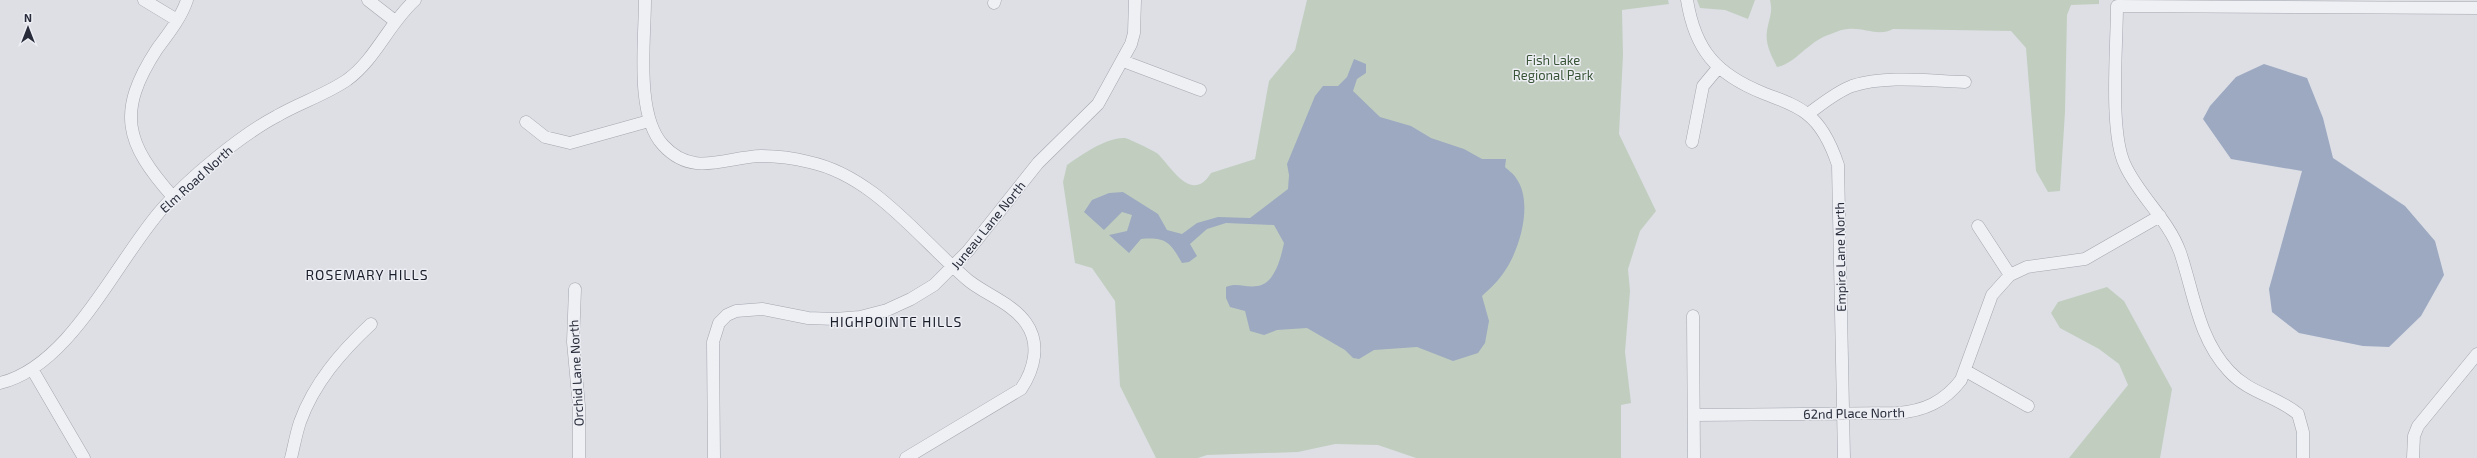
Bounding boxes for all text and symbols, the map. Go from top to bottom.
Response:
north arrow [8,8,48,48]
text: N [24,11,32,24]
park label: Fish Lake Regional Park [1513,52,1594,83]
street label: Elm Road North [156,142,236,216]
street label: Juneau Lane North [947,177,1029,273]
street label: Empire Lane North [1831,202,1849,312]
district label: ROSEMARY HILLS [305,266,429,283]
district label: HIGHPOINTE HILLS [830,313,962,330]
street label: Orchid Lane North [565,319,587,427]
street label: 62nd Place North [1803,404,1905,422]

